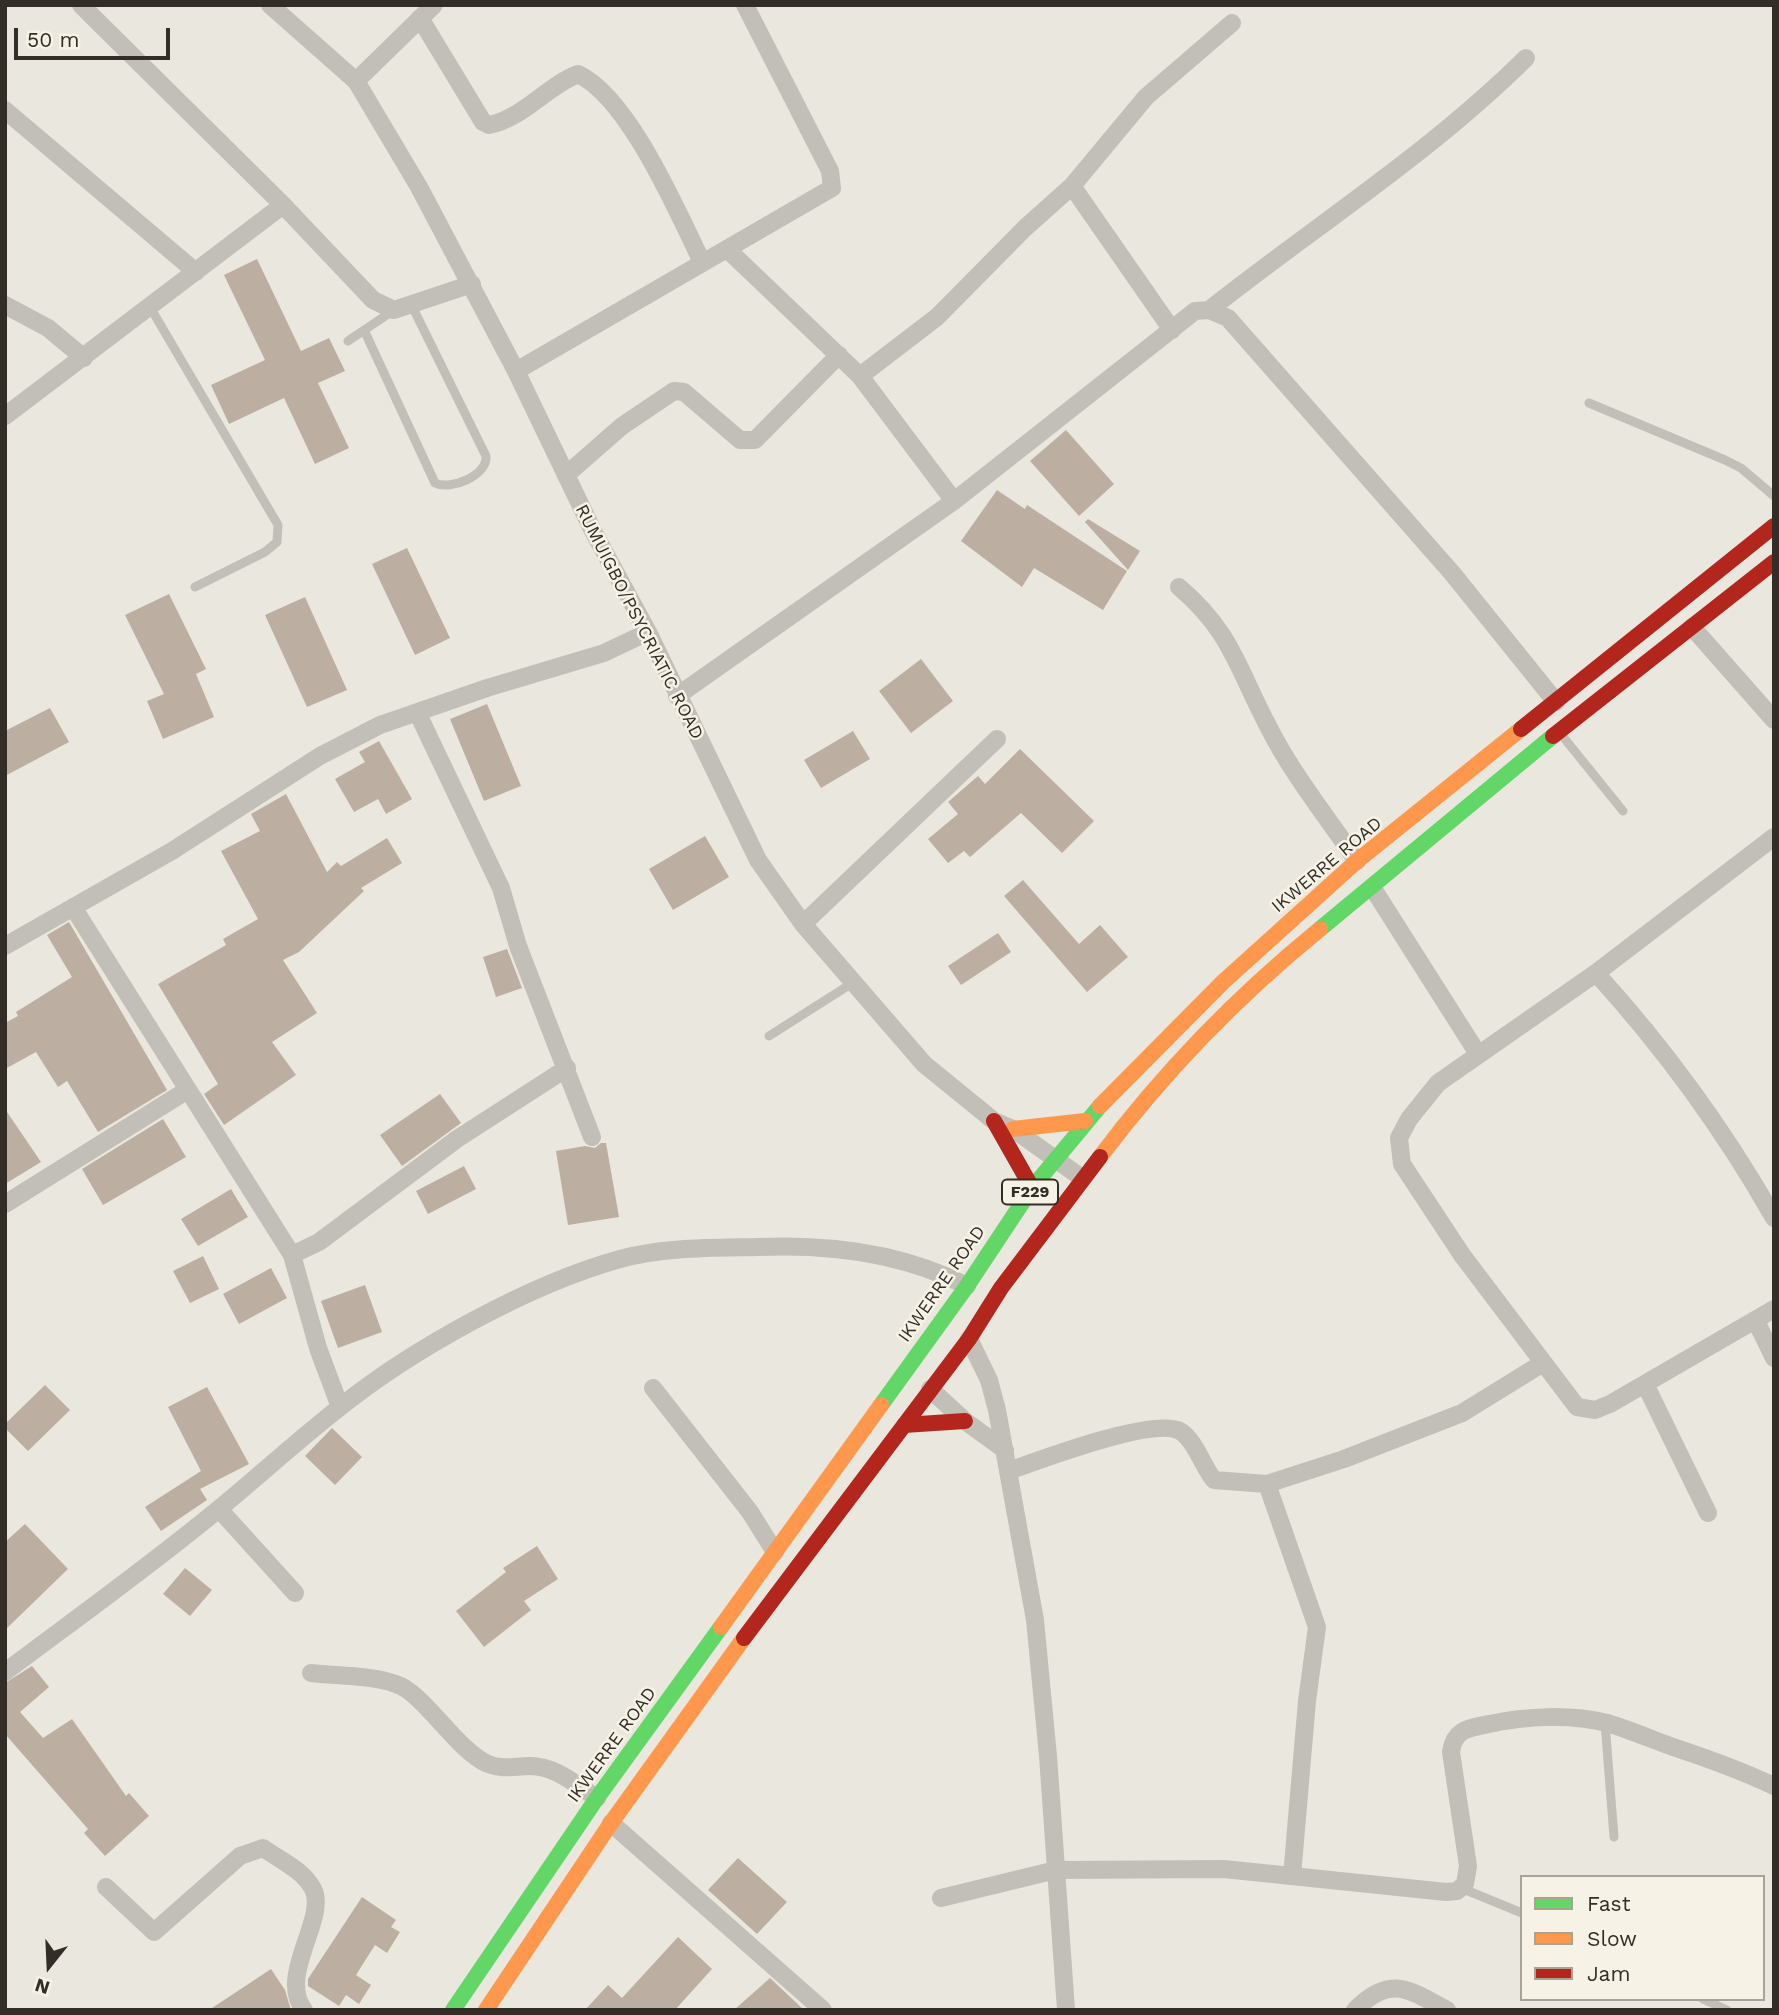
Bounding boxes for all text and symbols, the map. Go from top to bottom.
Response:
scale bar [18,14,173,58]
text: 50 m [27,27,79,52]
street label: RUMUIGBO/PSYCRIATIC ROAD [570,501,708,743]
street label: IKWERRE ROAD [1267,813,1387,917]
road number: F229 [1002,1180,1058,1204]
street label: IKWERRE ROAD [894,1222,990,1346]
street label: IKWERRE ROAD [563,1683,661,1807]
legend [1520,1875,1765,2001]
text: Fast [1587,1891,1631,1916]
text: Slow [1587,1926,1637,1951]
north arrow [14,1931,84,2001]
text: Jam [1587,1961,1630,1986]
text: N [32,1973,53,2000]

